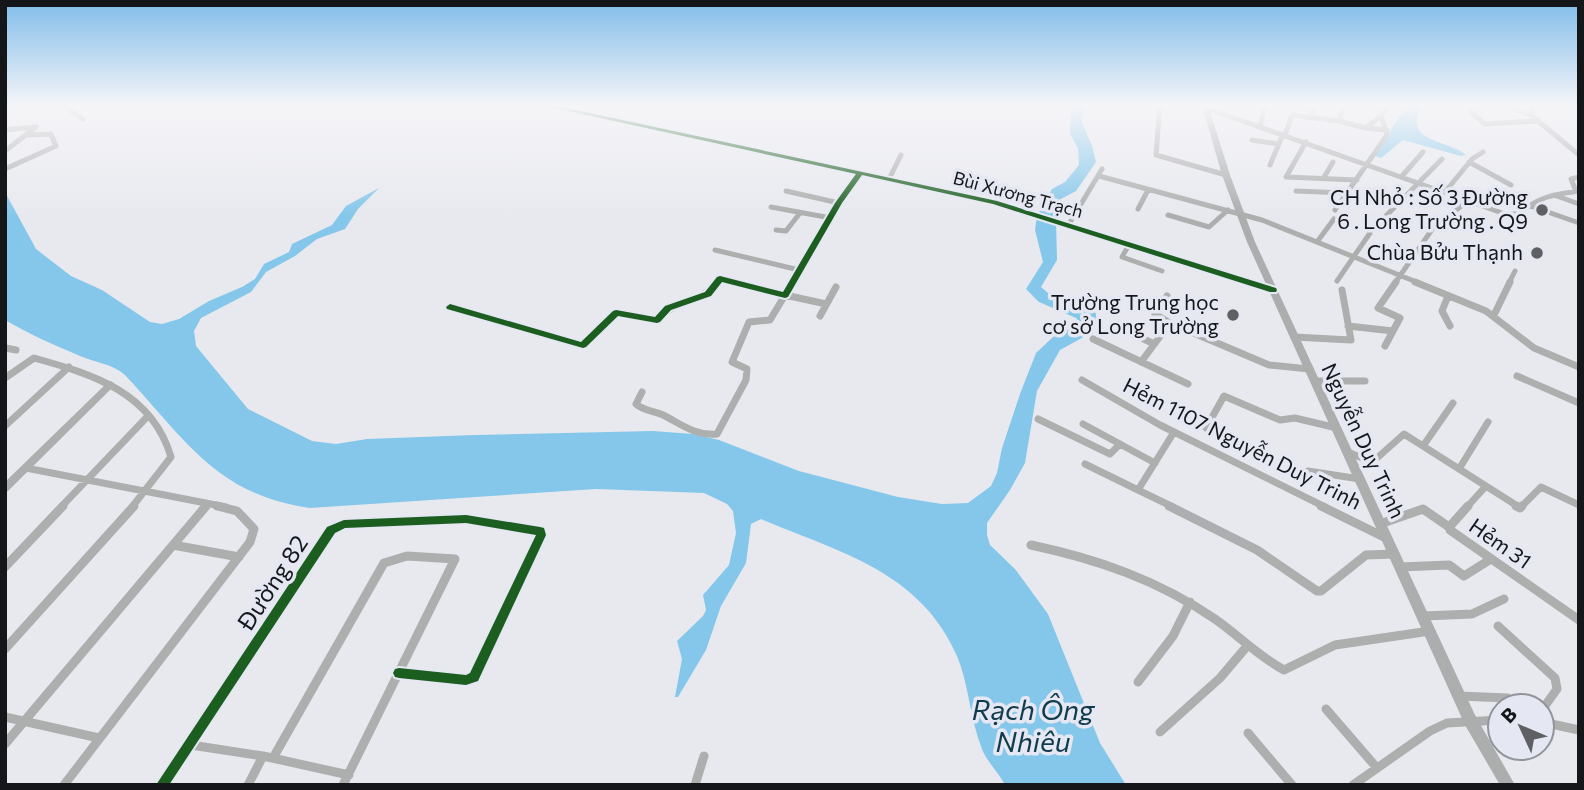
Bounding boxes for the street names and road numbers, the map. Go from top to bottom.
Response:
street label: Bùi Xương Trạch [951,166,1086,222]
street label: Nguyễn Duy Trinh [1317,358,1412,522]
street label: Hẻm 1107 Nguyễn Duy Trinh [1119,371,1366,514]
street label: Hẻm 31 [1465,512,1537,573]
street label: Đường 82 [230,529,313,636]

